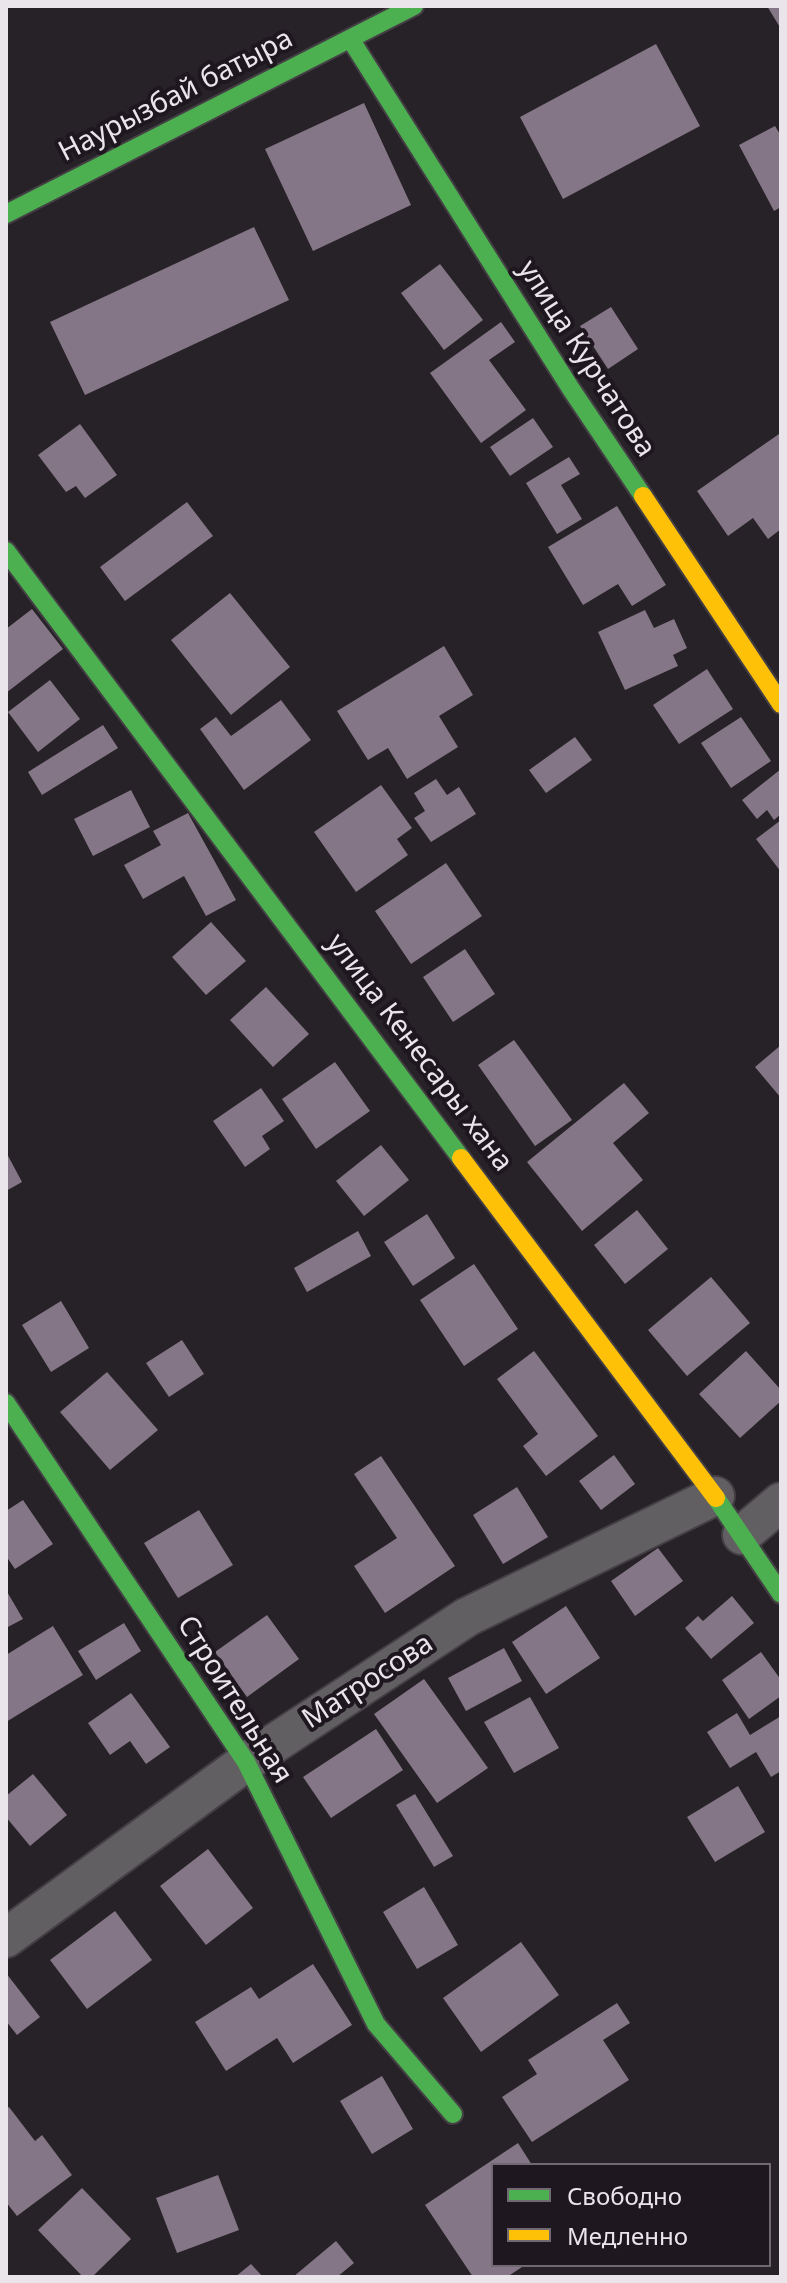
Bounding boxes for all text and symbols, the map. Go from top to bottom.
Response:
street label: Наурызбай батыра [53,22,299,170]
street label: улица Курчатова [510,254,662,464]
street label: улица Кенесары хана [319,928,519,1178]
street label: Строительная [169,1610,299,1790]
street label: Матросова [296,1627,440,1737]
legend [491,2163,771,2267]
text: Свободно [567,2179,682,2212]
text: Медленно [567,2219,688,2252]

